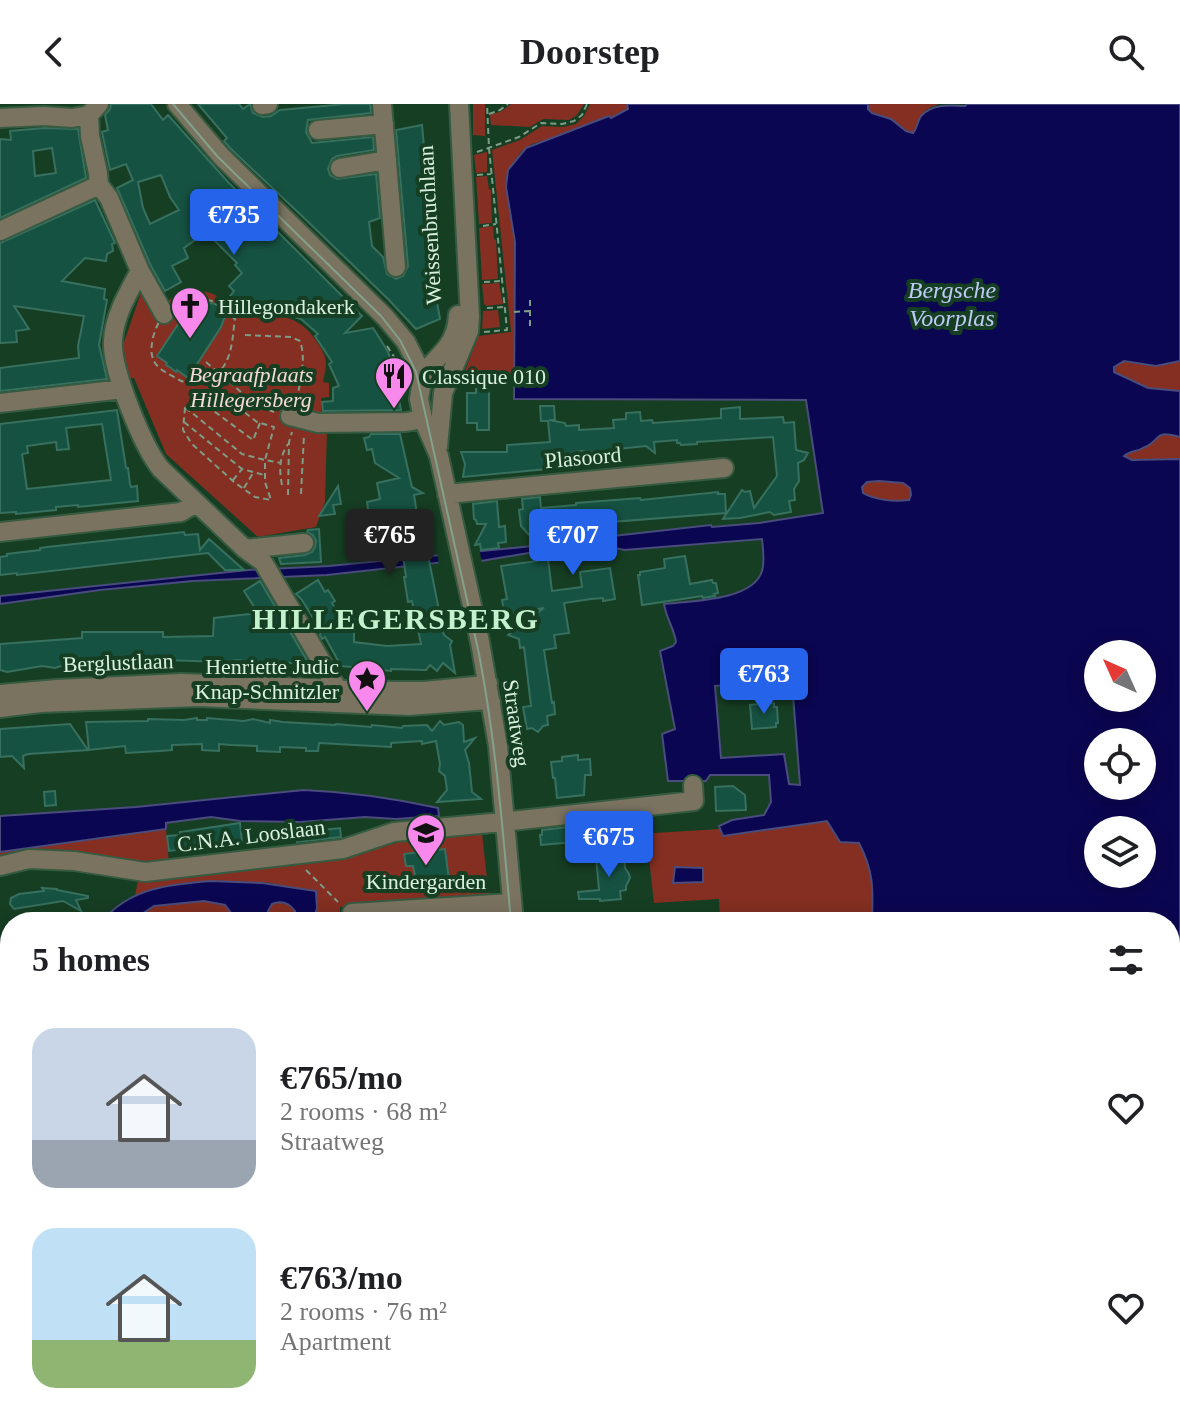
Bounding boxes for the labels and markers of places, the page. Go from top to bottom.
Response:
pin: €735 [187,189,281,257]
church icon: Hillegondakerk [169,285,211,340]
place label: Hillegondakerk [218,294,355,319]
restaurant icon: Classique 010 [373,355,415,410]
place label: Classique 010 [422,364,546,389]
pin: €765 [343,509,437,577]
pin: €707 [526,509,620,577]
pin: €763 [717,648,811,716]
place label: Henriette Judic Knap-Schnitzler [195,654,340,704]
place icon: Henriette Judic Knap-Schnitzler [346,658,388,713]
pin: €675 [562,811,656,879]
school or university icon: Kindergarden [405,812,447,867]
place label: Kindergarden [366,869,486,894]

